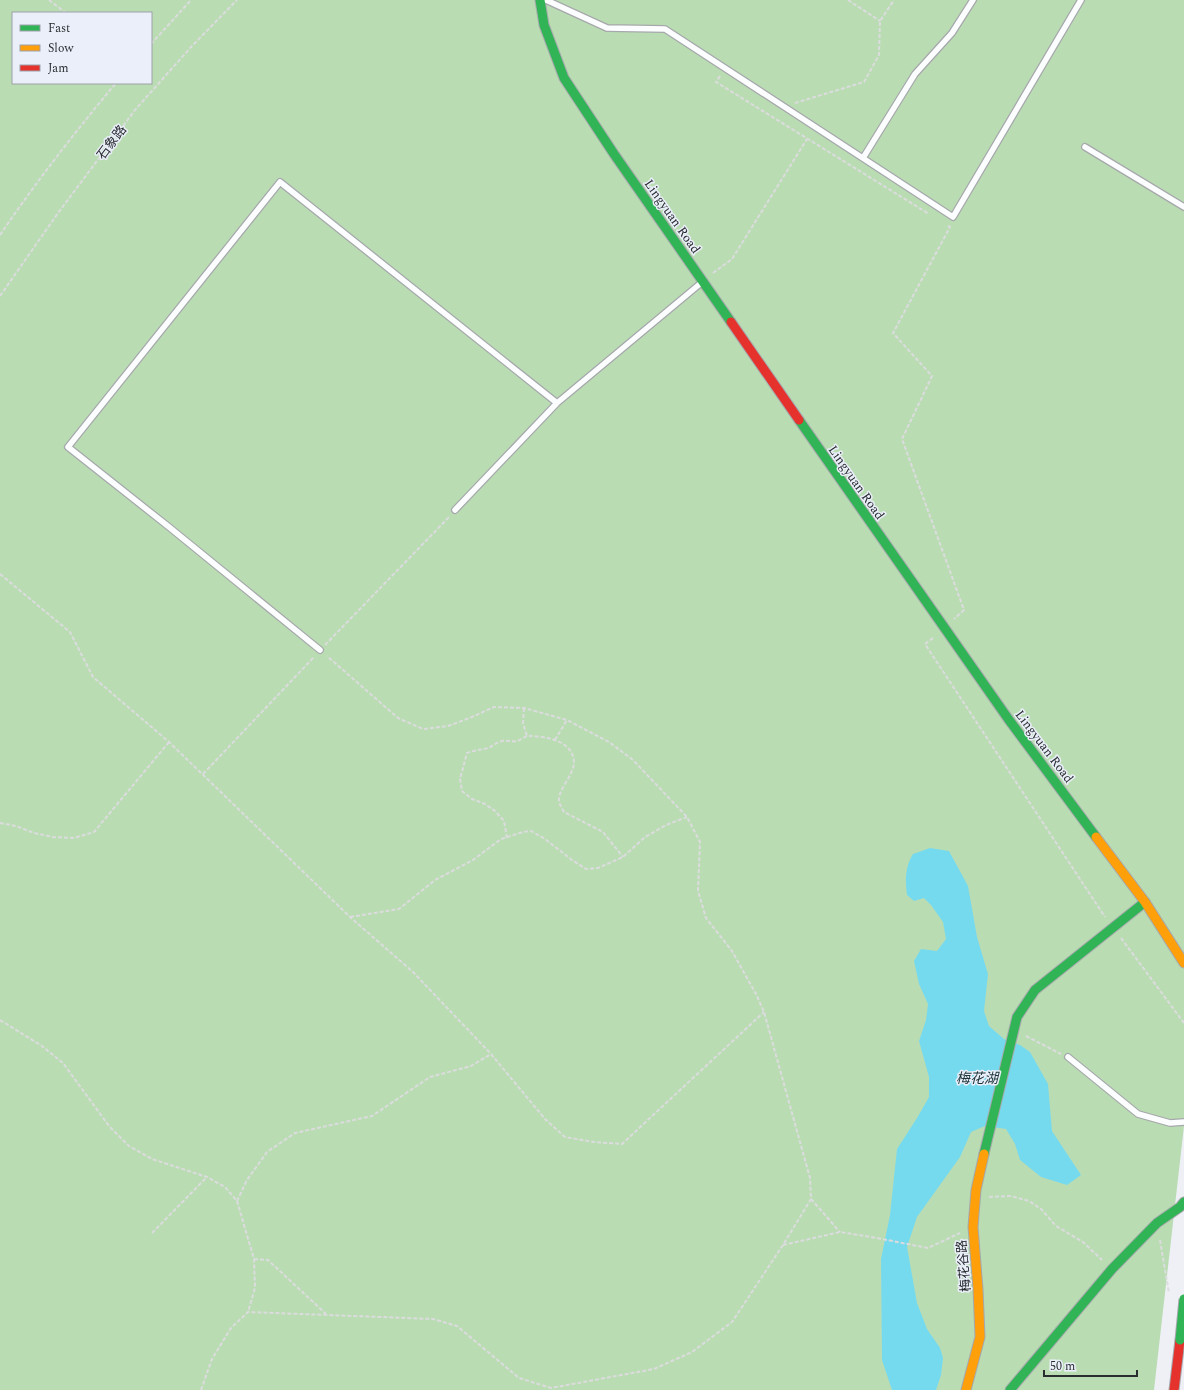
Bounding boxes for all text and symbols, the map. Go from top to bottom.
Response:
legend [12,12,152,84]
text: Fast [48,19,70,38]
text: Slow [48,39,74,58]
text: Jam [48,59,69,78]
street label: 石象路 [92,121,132,164]
street label: Lingyuan Road [639,175,705,258]
street label: Lingyuan Road [823,441,889,524]
street label: Lingyuan Road [1010,706,1078,787]
water label: 梅花湖 [956,1068,1000,1089]
street label: 梅花谷路 [952,1239,976,1293]
scale bar [1044,1352,1137,1378]
text: 50 m [1050,1357,1075,1376]

